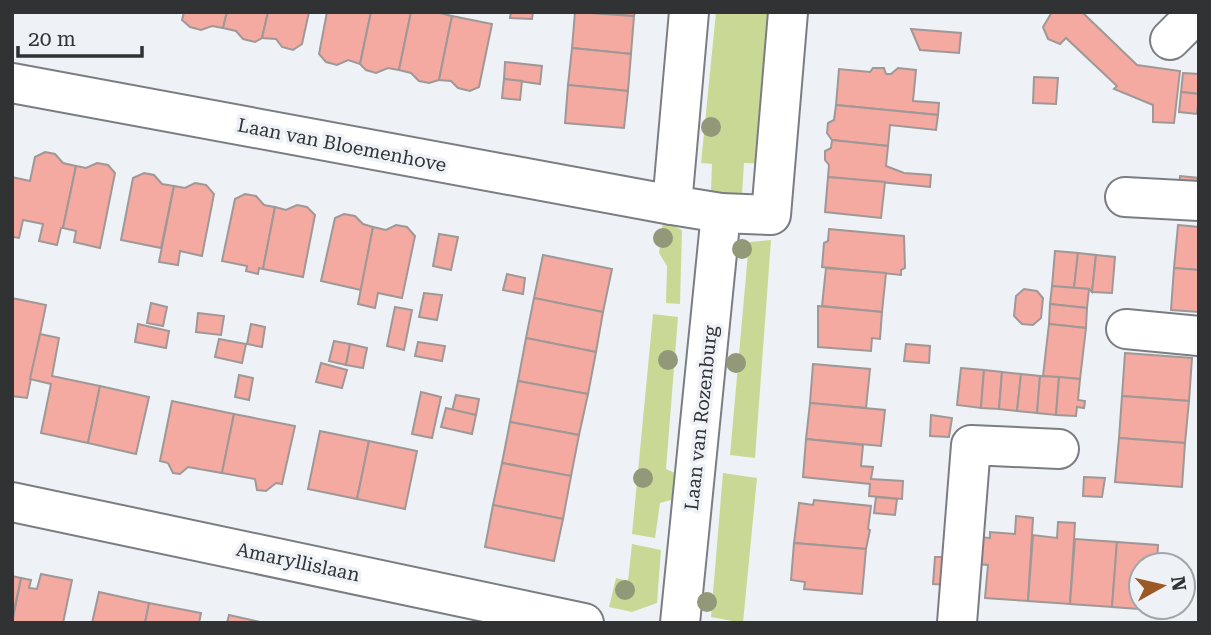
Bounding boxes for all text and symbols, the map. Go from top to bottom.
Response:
scale bar [18,14,142,58]
text: 20 m [28,27,76,51]
street label: Laan van Bloemenhove [236,113,448,177]
street label: Laan van Rozenburg [680,324,722,512]
street label: Amaryllislaan [234,538,362,586]
north arrow [1127,551,1197,621]
text: N [1166,575,1191,593]

